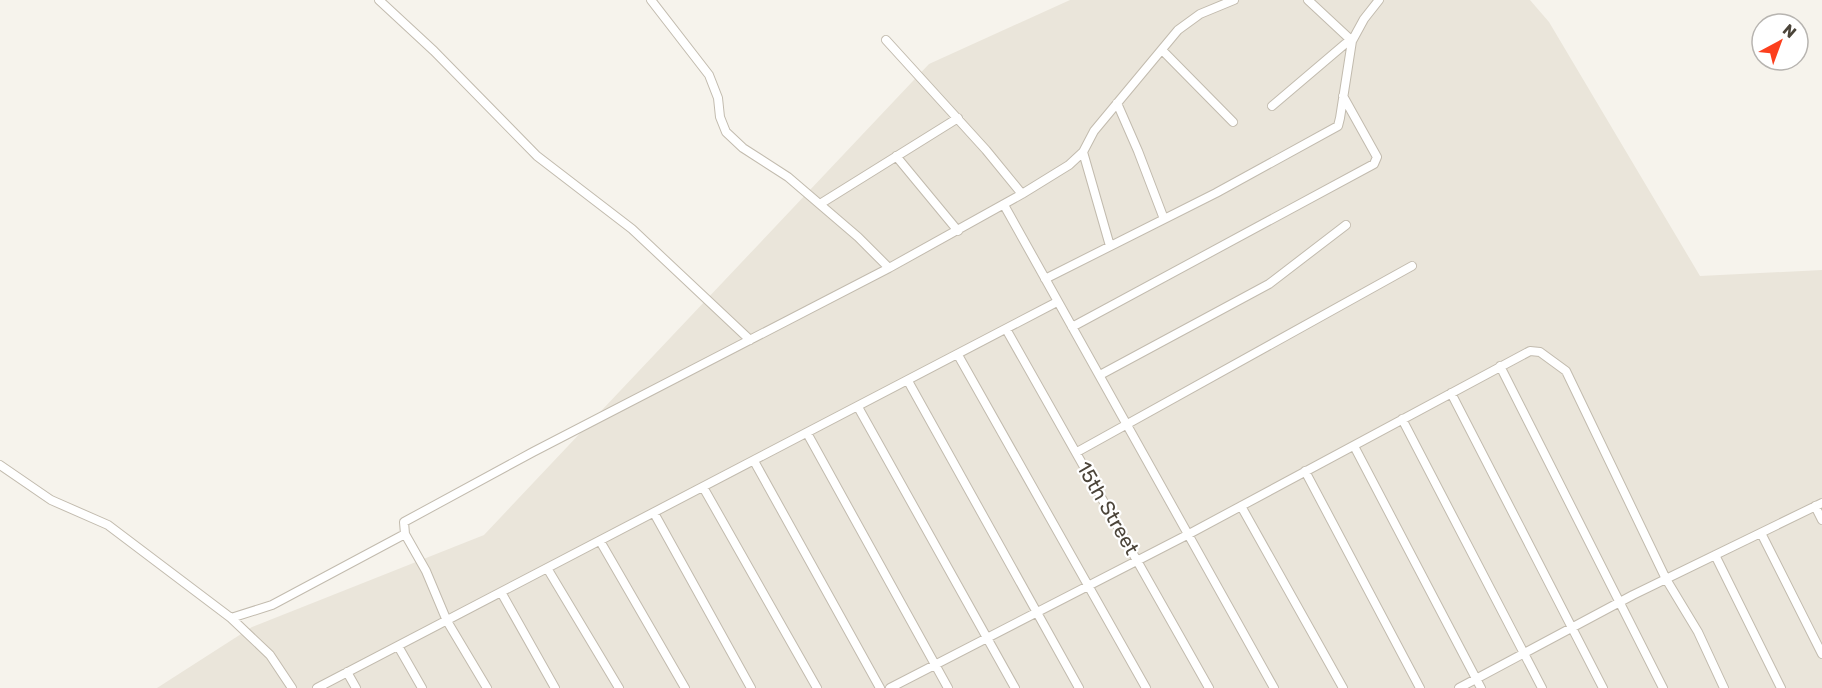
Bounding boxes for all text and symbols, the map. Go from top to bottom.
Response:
north arrow [1750,12,1810,72]
text: N [1779,20,1800,42]
street label: 15th Street [1072,457,1144,559]

